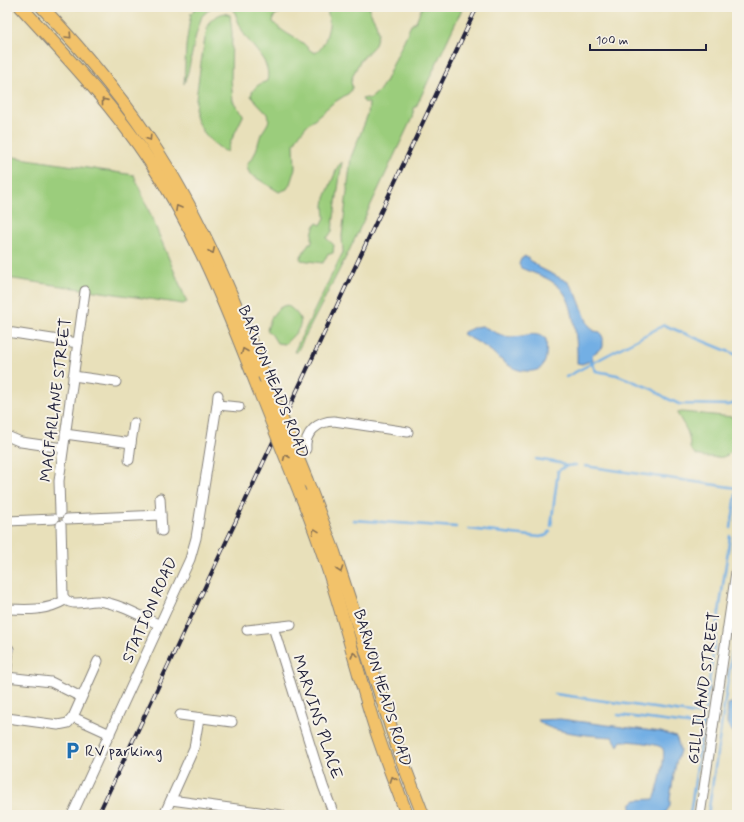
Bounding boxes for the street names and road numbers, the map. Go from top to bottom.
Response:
street label: BARWON HEADS ROAD [233,302,313,462]
street label: MACFARLANE STREET [36,317,76,483]
street label: STATION ROAD [117,554,183,666]
street label: BARWON HEADS ROAD [348,607,416,769]
street label: GILLILAND STREET [683,610,725,766]
street label: MARVINS PLACE [287,652,347,782]

